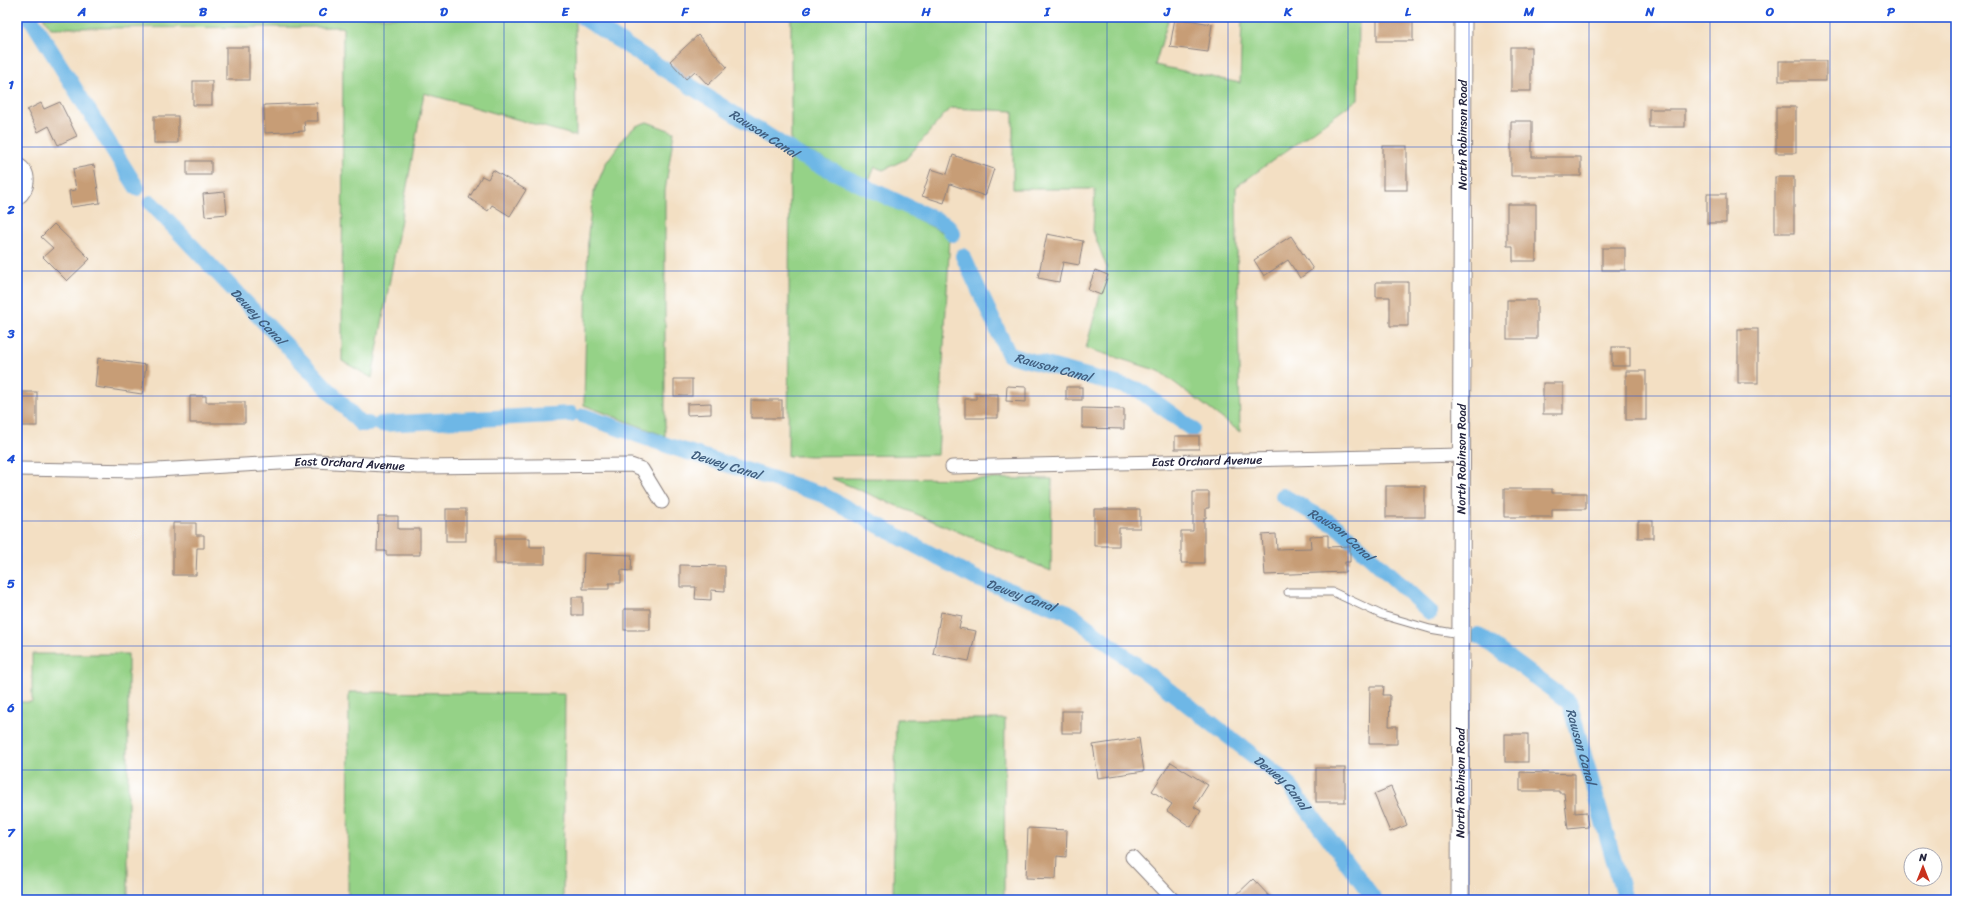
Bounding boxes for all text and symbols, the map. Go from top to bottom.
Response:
text: A [77,0,86,23]
text: B [199,0,208,23]
text: C [318,0,328,23]
text: D [440,0,448,23]
text: E [561,0,570,23]
text: F [680,0,689,23]
text: G [801,0,811,23]
text: H [920,0,931,23]
text: I [1043,0,1051,23]
text: J [1163,0,1171,23]
text: K [1283,0,1293,23]
text: L [1405,0,1412,23]
text: M [1523,0,1535,23]
text: N [1644,0,1655,23]
text: O [1765,0,1775,23]
text: P [1887,0,1895,23]
text: 1 [8,73,14,96]
street label: North Robinson Road [1451,79,1474,190]
water label: Rawson Canal [725,103,806,166]
text: 2 [6,198,15,221]
water label: Dewey Canal [225,282,294,353]
text: 3 [6,322,15,345]
water label: Rawson Canal [1012,346,1097,390]
street label: North Robinson Road [1450,403,1473,514]
water label: Dewey Canal [688,443,767,487]
text: 4 [6,447,16,470]
street label: East Orchard Avenue [1151,449,1263,473]
street label: East Orchard Avenue [294,450,406,477]
water label: Rawson Canal [1304,502,1382,569]
text: 5 [7,572,15,595]
water label: Dewey Canal [983,572,1062,620]
text: 6 [6,696,15,719]
water label: Rawson Canal [1559,706,1604,790]
street label: North Robinson Road [1449,727,1472,838]
water label: Dewey Canal [1249,749,1317,818]
text: 7 [7,821,16,844]
north arrow [1903,847,1943,887]
text: N [1918,848,1927,867]

